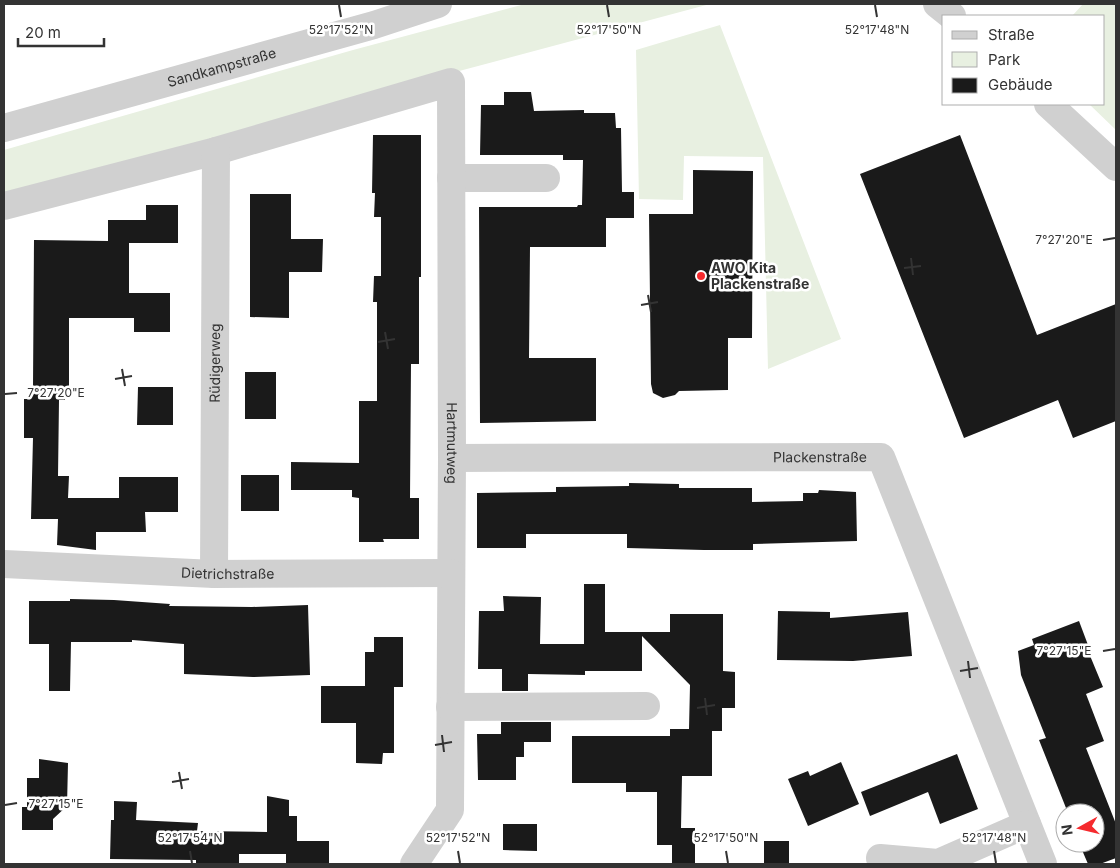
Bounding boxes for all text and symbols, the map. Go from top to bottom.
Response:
scale bar [18,15,104,47]
legend [942,15,1105,105]
text: 52°17'52"N [309,22,373,37]
text: 52°17'50"N [577,22,641,37]
text: 52°17'48"N [845,22,909,37]
text: 20 m [25,23,61,42]
text: Straße [988,25,1035,44]
street label: Sandkampstraße [165,44,278,90]
text: Park [988,50,1021,69]
text: Gebäude [988,75,1053,94]
text: 7°27'20"E [1035,232,1093,247]
place label: AWO Kita Plackenstraße [711,259,809,292]
marker: AWO Kita Plackenstraße [695,270,707,282]
street label: Rüdigerweg [206,323,223,403]
text: 7°27'20"E [27,385,85,400]
street label: Hartmutweg [444,402,461,484]
street label: Plackenstraße [773,448,867,465]
street label: Dietrichstraße [181,563,274,582]
text: 7°27'15"E [1037,643,1091,658]
text: 7°27'15"E [29,796,83,811]
north arrow [1055,803,1105,853]
text: N [1057,823,1076,836]
text: 52°17'54"N [157,830,223,845]
text: 52°17'52"N [426,830,490,845]
text: 52°17'50"N [694,830,758,845]
text: 52°17'48"N [962,830,1026,845]

